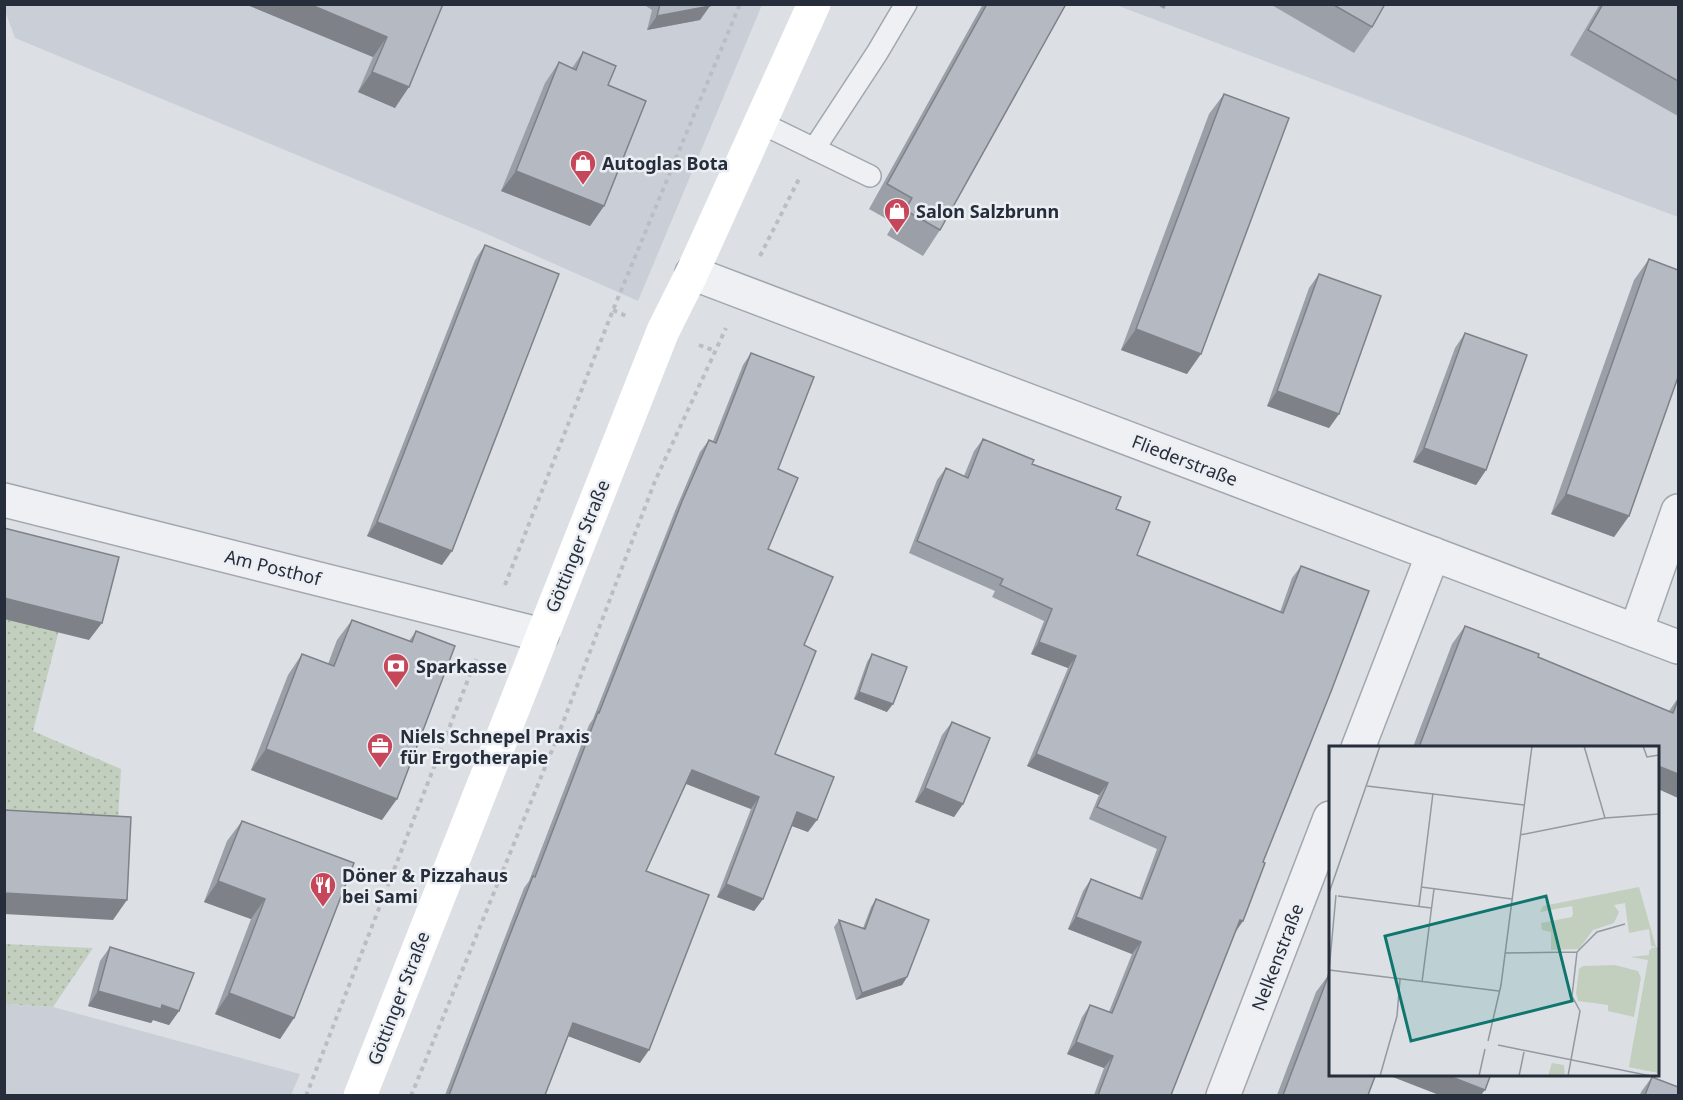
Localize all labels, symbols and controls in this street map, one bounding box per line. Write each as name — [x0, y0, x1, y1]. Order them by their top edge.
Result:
shop icon: Autoglas Bota — [568, 148, 598, 186]
place label: Autoglas Bota — [602, 151, 728, 175]
shop icon: Salon Salzbrunn — [882, 196, 912, 234]
place label: Salon Salzbrunn — [916, 199, 1059, 223]
street label: Fliederstraße — [1129, 429, 1241, 491]
street label: Göttinger Straße — [539, 476, 615, 616]
street label: Am Posthof — [222, 543, 324, 591]
bank icon: Sparkasse — [381, 651, 411, 689]
place label: Sparkasse — [416, 654, 507, 678]
place label: Niels Schnepel Praxis für Ergotherapie — [400, 724, 590, 769]
office icon: Niels Schnepel Praxis für Ergotherapie — [365, 731, 395, 769]
inset map — [1329, 746, 1659, 1076]
place label: Döner & Pizzahaus bei Sami — [342, 863, 508, 908]
restaurant icon: Döner & Pizzahaus bei Sami — [308, 870, 338, 908]
street label: Nelkenstraße — [1246, 900, 1308, 1014]
street label: Göttinger Straße — [362, 928, 434, 1068]

